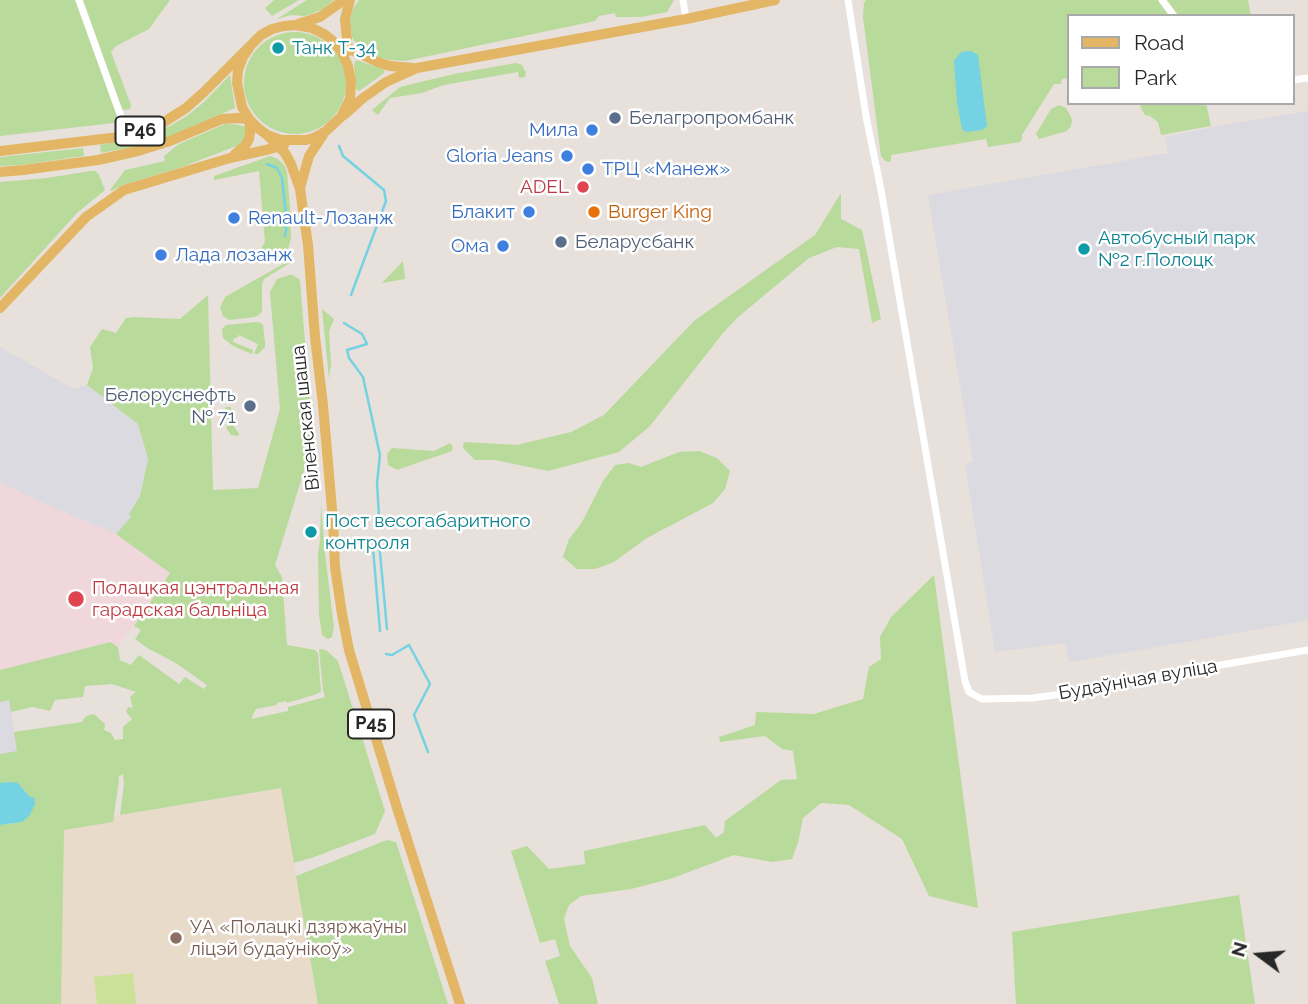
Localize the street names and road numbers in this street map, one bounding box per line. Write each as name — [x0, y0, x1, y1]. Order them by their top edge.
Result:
road number: Р46 — [116, 116, 164, 146]
street label: Віленская шаша — [287, 344, 325, 492]
street label: Будаўнічая вуліца — [1057, 655, 1219, 705]
road number: Р45 — [348, 710, 394, 738]

